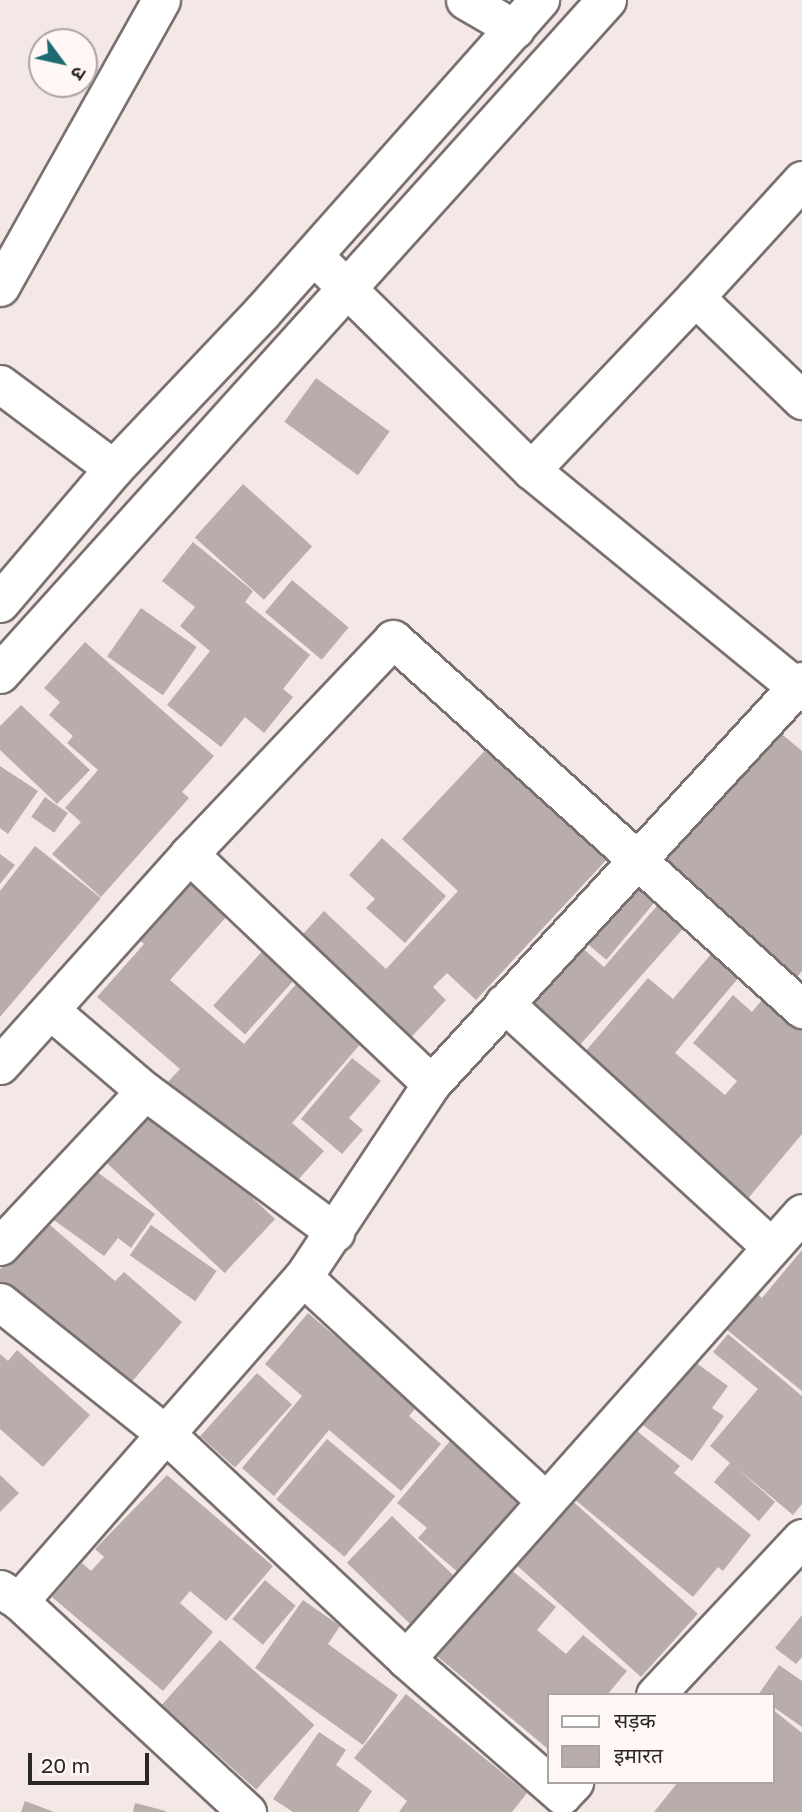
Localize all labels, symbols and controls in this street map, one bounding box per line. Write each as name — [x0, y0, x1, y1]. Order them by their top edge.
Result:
north arrow — [28, 28, 98, 98]
text: उ — [67, 63, 92, 85]
legend — [546, 1693, 774, 1784]
text: सड़क — [614, 1707, 656, 1733]
scale bar — [32, 1738, 152, 1782]
text: इमारत — [614, 1742, 663, 1768]
text: 20 m — [41, 1752, 90, 1778]

